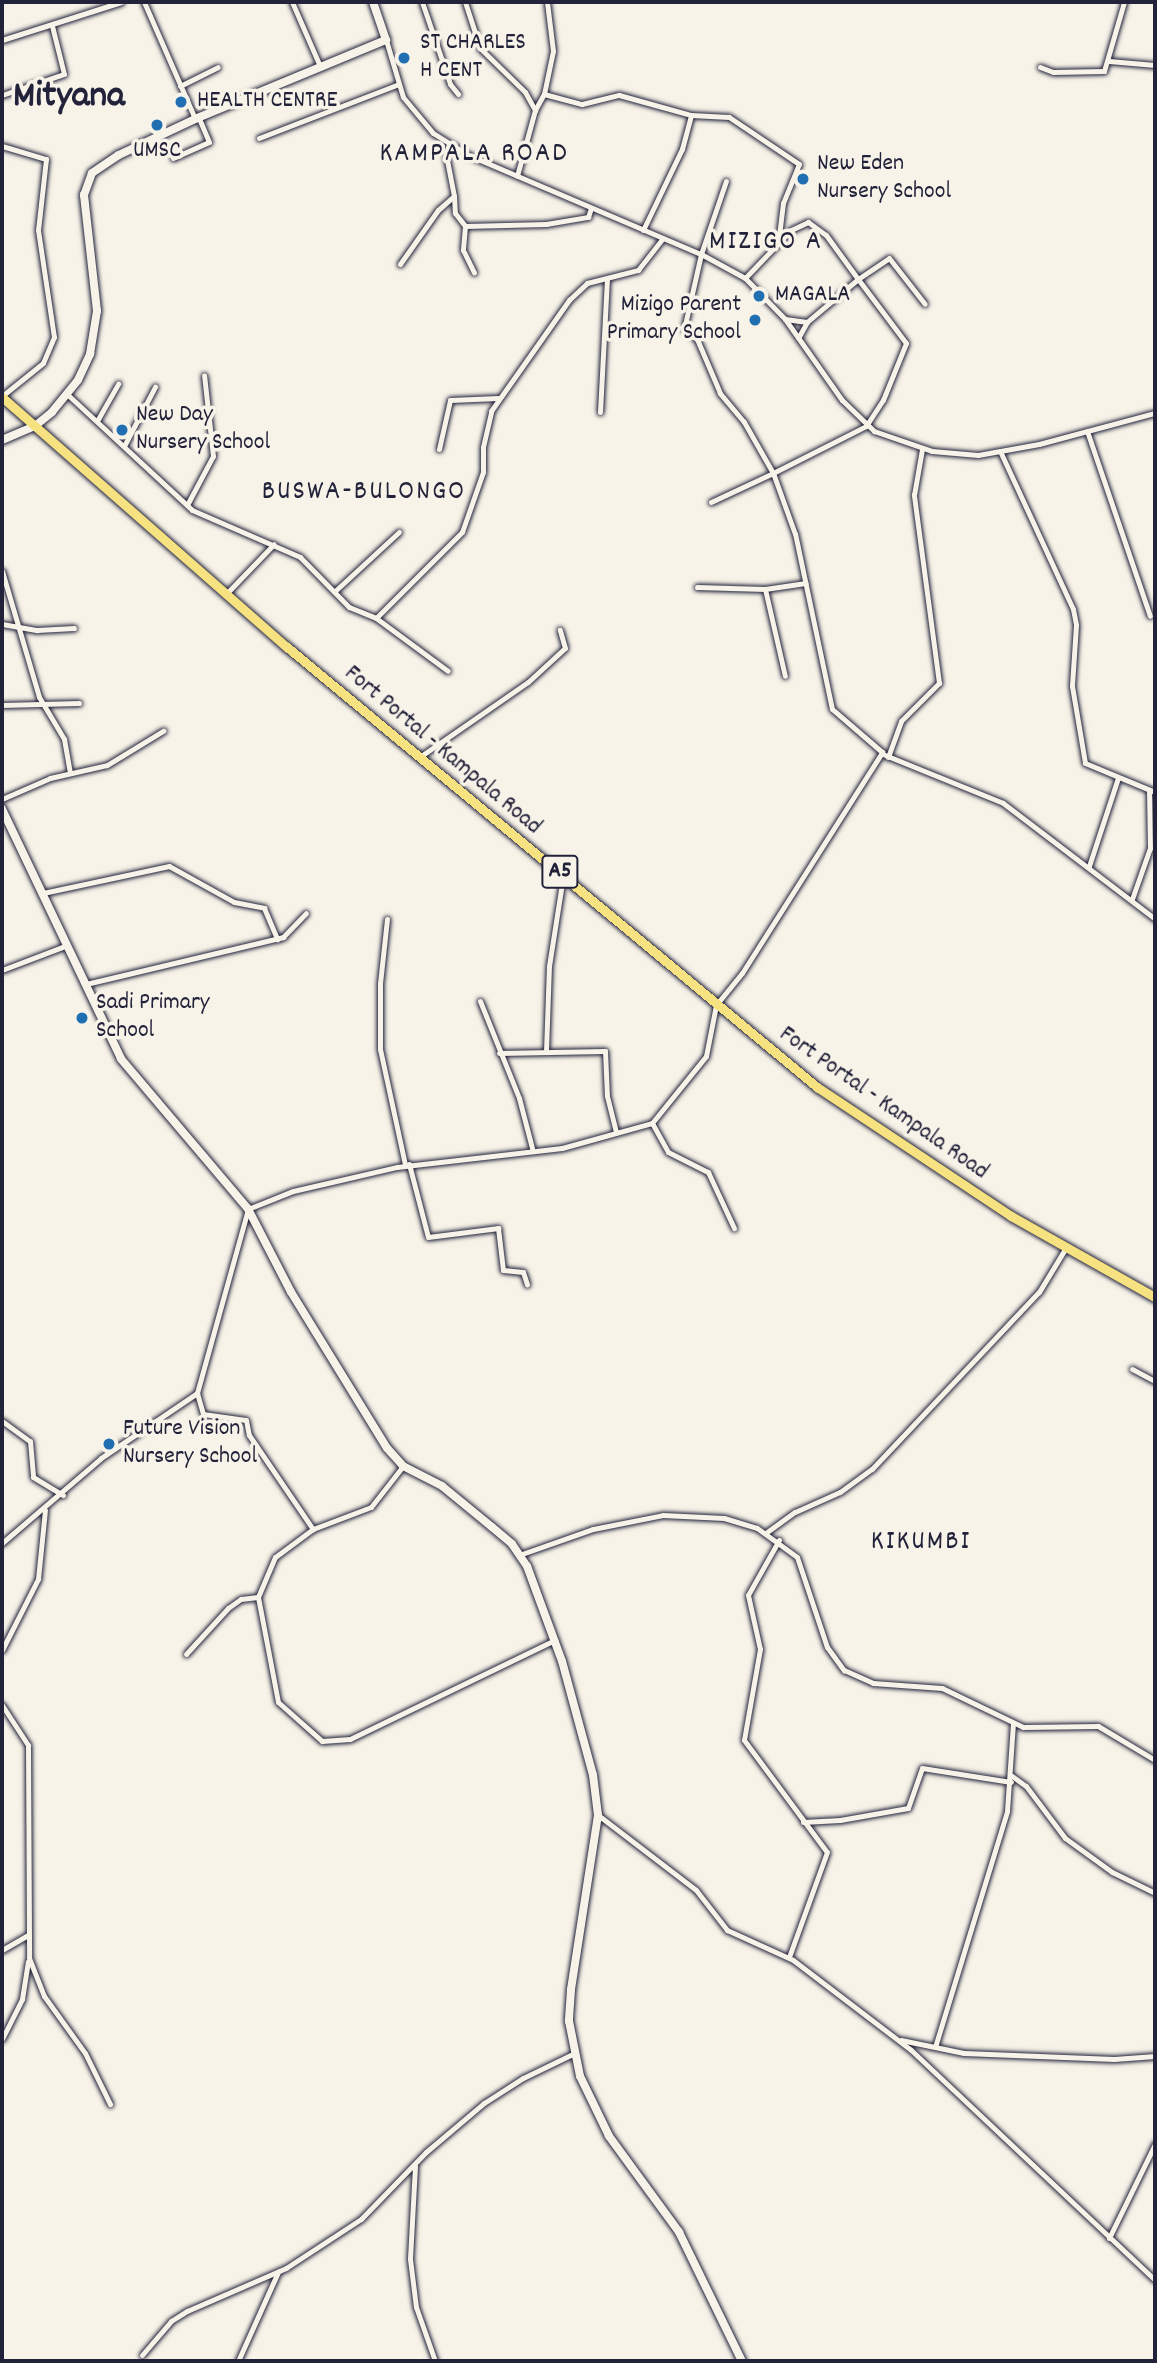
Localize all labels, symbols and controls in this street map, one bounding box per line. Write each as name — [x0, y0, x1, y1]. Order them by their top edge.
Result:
place label: ST CHARLES H CENT — [420, 30, 526, 86]
marker: ST CHARLES H CENT — [394, 48, 414, 68]
district label: Mityana — [13, 75, 125, 121]
place label: HEALTH CENTRE — [197, 88, 337, 116]
marker: HEALTH CENTRE — [171, 92, 191, 112]
marker: UMSC — [147, 115, 167, 135]
place label: UMSC — [133, 138, 181, 166]
district label: KAMPALA ROAD — [381, 138, 567, 172]
place label: New Eden Nursery School — [817, 151, 951, 207]
marker: New Eden Nursery School — [795, 171, 811, 187]
district label: MIZIGO A — [710, 226, 822, 260]
place label: MAGALA — [775, 282, 850, 310]
marker: MAGALA — [749, 286, 769, 306]
place label: Mizigo Parent Primary School — [607, 292, 741, 348]
marker: Mizigo Parent Primary School — [747, 312, 763, 328]
place label: New Day Nursery School — [136, 402, 270, 458]
marker: New Day Nursery School — [114, 422, 130, 438]
district label: BUSWA-BULONGO — [263, 476, 465, 510]
street label: Fort Portal - Kampala Road — [338, 660, 546, 842]
road number: A5 — [541, 852, 579, 892]
place label: Sadi Primary School — [96, 990, 210, 1046]
marker: Sadi Primary School — [74, 1010, 90, 1026]
street label: Fort Portal - Kampala Road — [773, 1021, 993, 1187]
place label: Future Vision Nursery School — [123, 1416, 257, 1472]
marker: Future Vision Nursery School — [101, 1436, 117, 1452]
district label: KIKUMBI — [872, 1526, 970, 1560]

